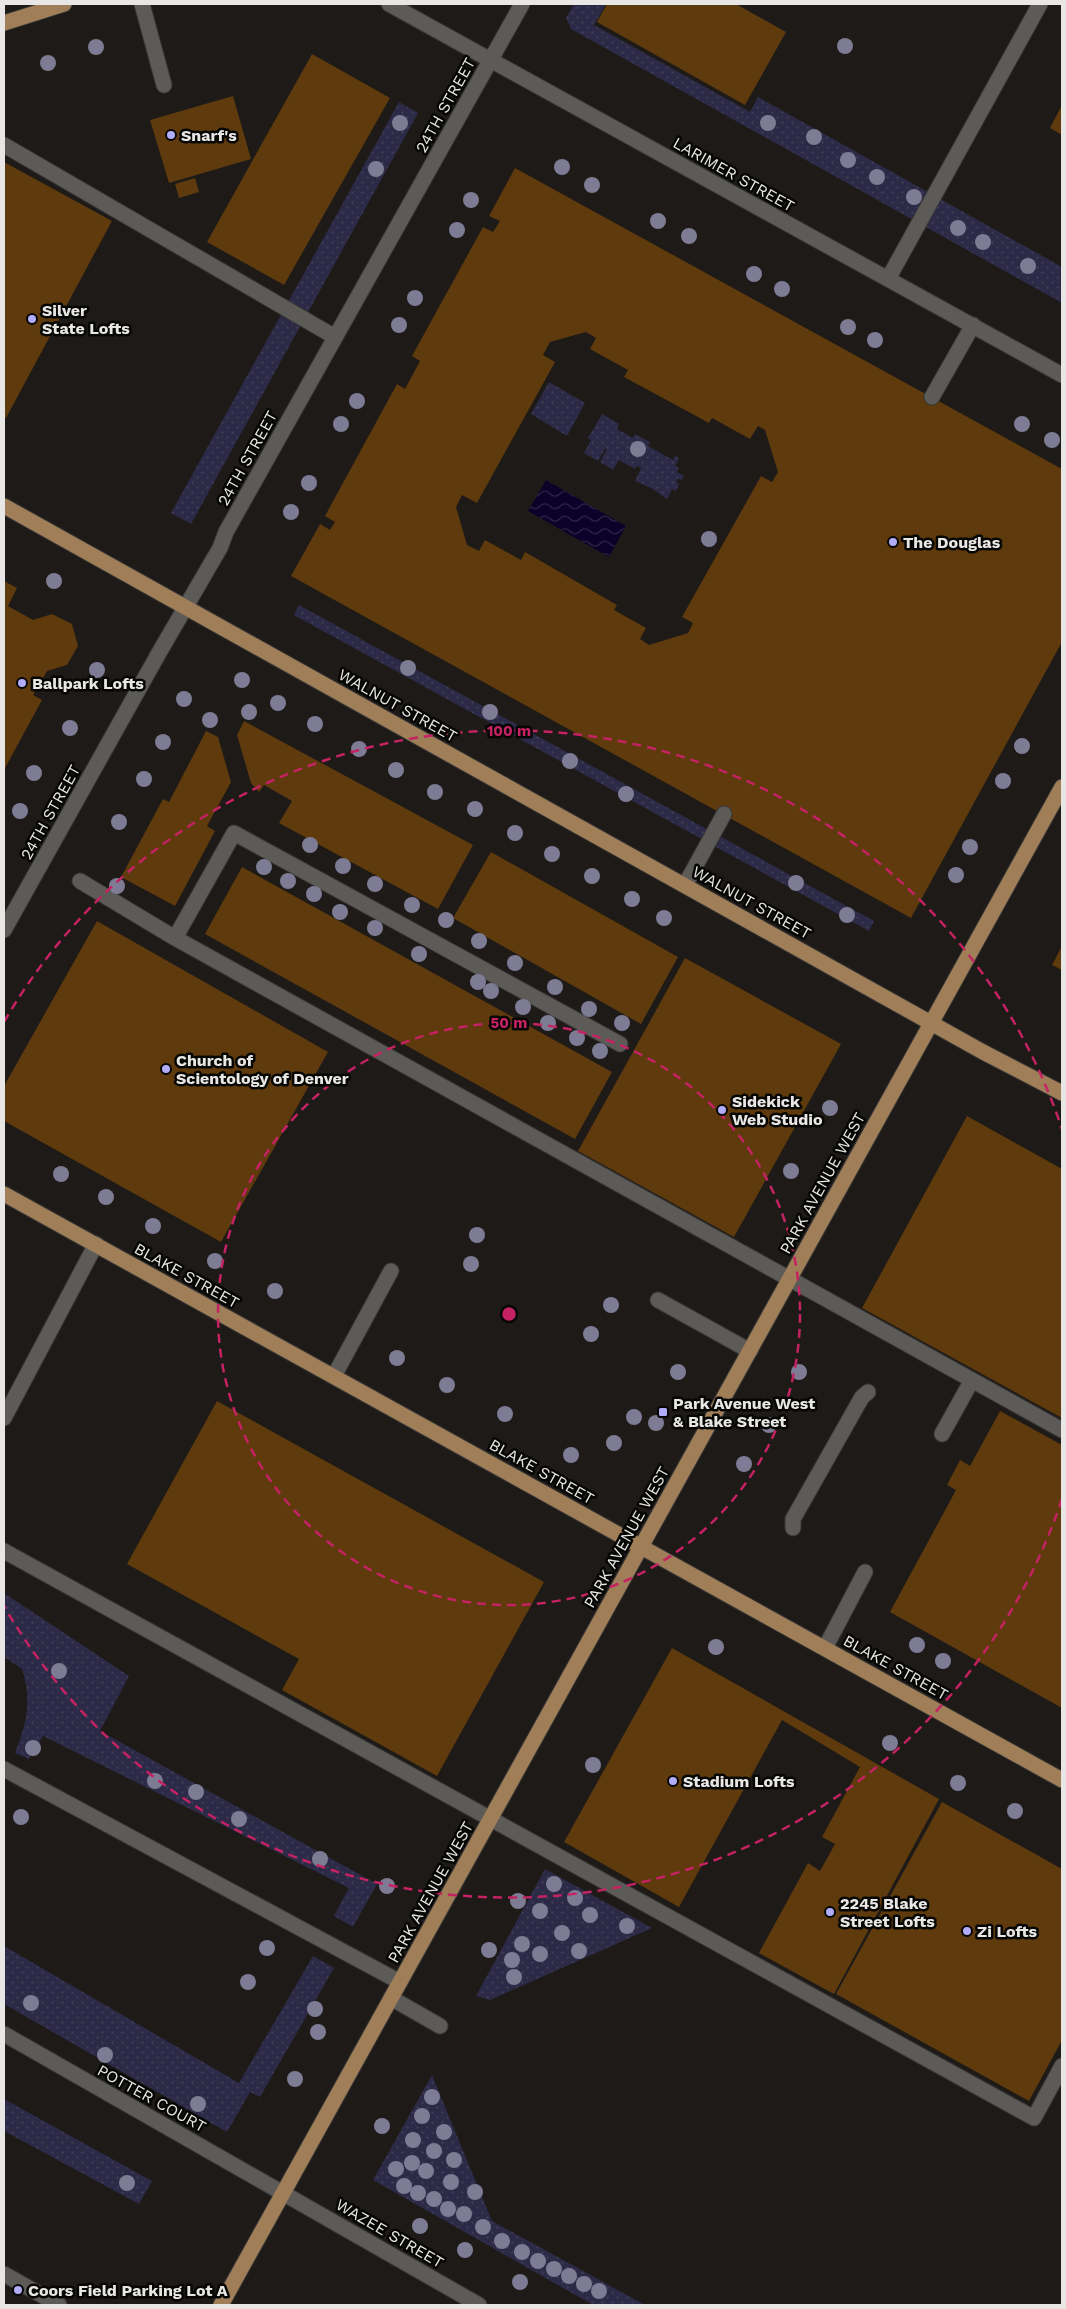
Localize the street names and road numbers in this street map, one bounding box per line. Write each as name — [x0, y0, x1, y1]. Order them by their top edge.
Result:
street label: 24TH STREET — [412, 54, 479, 156]
street label: LARIMER STREET — [670, 133, 798, 216]
street label: 24TH STREET — [214, 407, 281, 509]
street label: WALNUT STREET — [335, 665, 461, 746]
street label: 24TH STREET — [17, 761, 84, 863]
street label: WALNUT STREET — [689, 862, 815, 943]
street label: PARK AVENUE WEST — [776, 1109, 869, 1257]
street label: BLAKE STREET — [131, 1239, 243, 1312]
street label: BLAKE STREET — [486, 1435, 598, 1508]
street label: PARK AVENUE WEST — [580, 1463, 673, 1611]
street label: BLAKE STREET — [840, 1631, 952, 1704]
street label: PARK AVENUE WEST — [384, 1818, 477, 1966]
street label: POTTER COURT — [94, 2061, 210, 2136]
street label: WAZEE STREET — [332, 2195, 447, 2272]

